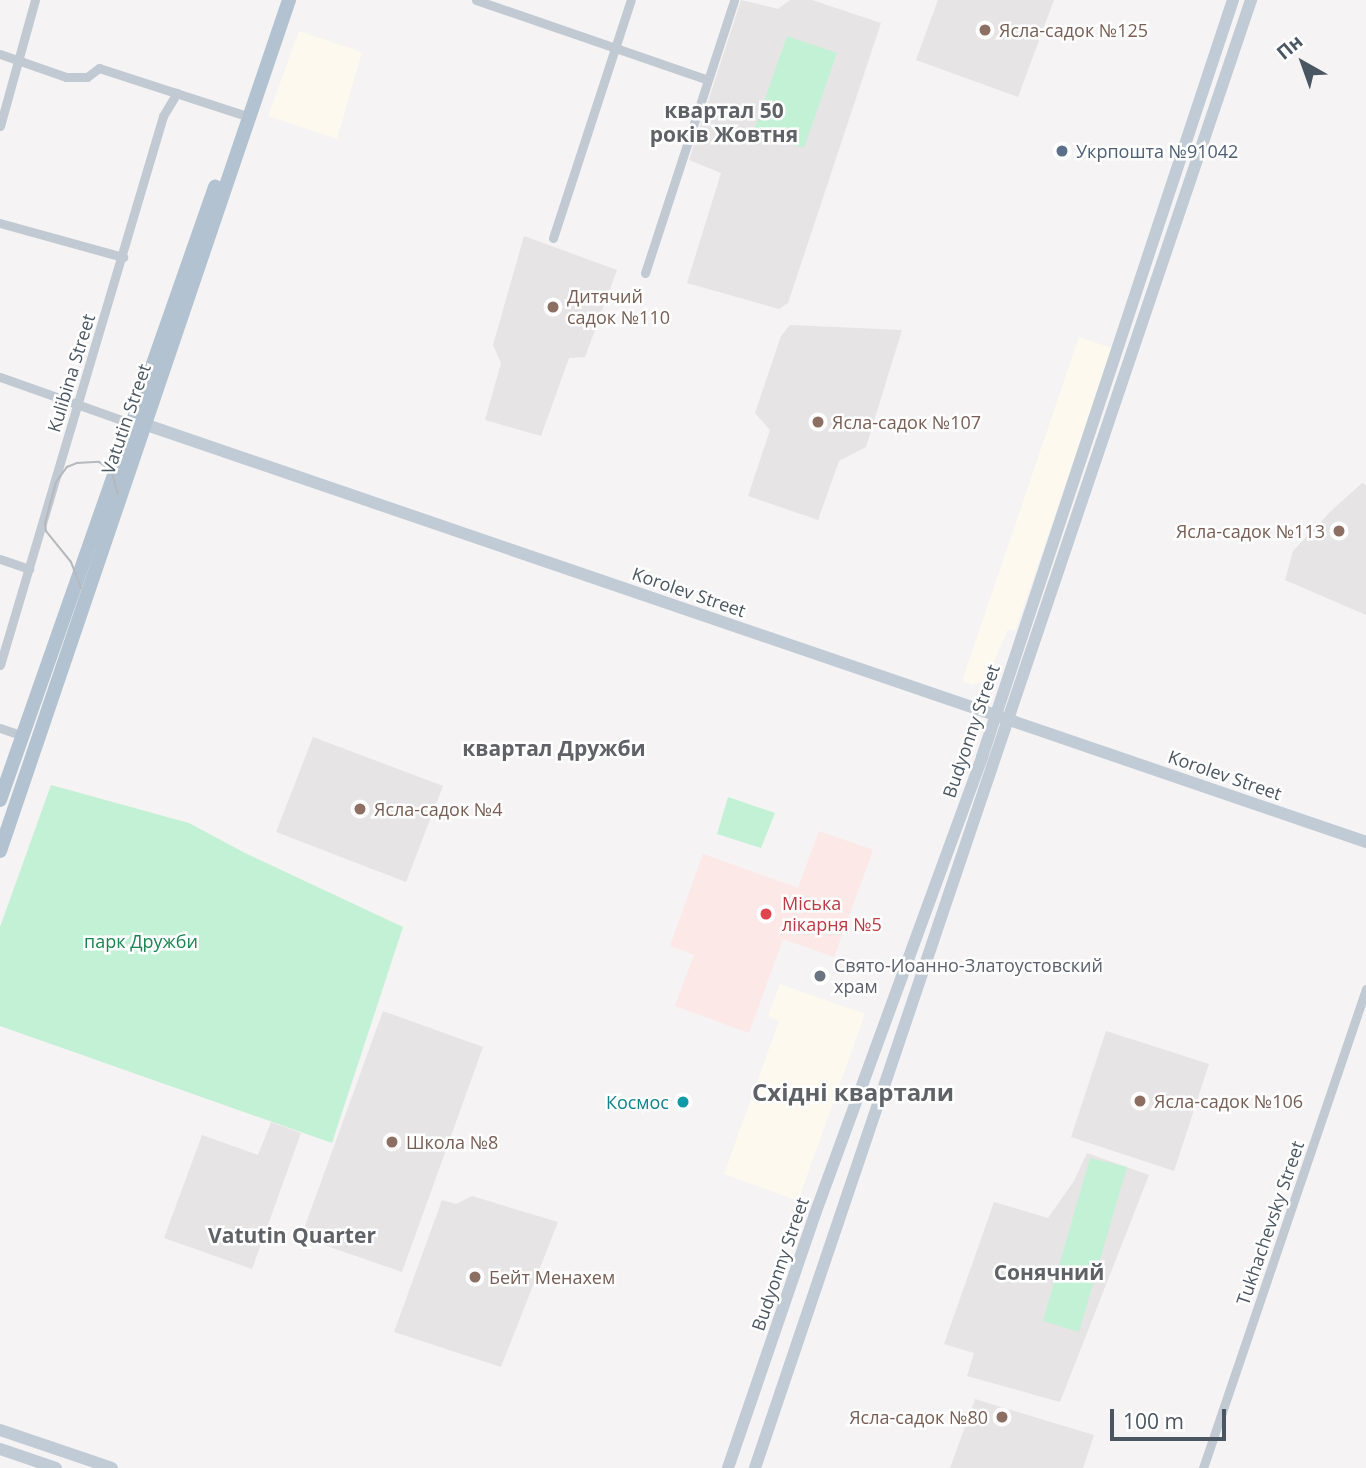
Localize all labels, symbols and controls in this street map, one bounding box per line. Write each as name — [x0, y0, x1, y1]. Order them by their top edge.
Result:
place label: Ясла-садок №125 — [999, 19, 1148, 41]
marker: Ясла-садок №125 — [977, 22, 993, 38]
north arrow — [1268, 28, 1338, 98]
text: Пн — [1271, 28, 1308, 65]
district label: квартал 50 років Жовтня — [650, 97, 798, 147]
place label: Укрпошта №91042 — [1076, 140, 1238, 162]
marker: Укрпошта №91042 — [1054, 143, 1070, 159]
place label: Дитячий садок №110 — [567, 286, 670, 328]
marker: Дитячий садок №110 — [545, 299, 561, 315]
street label: Kulibina Street — [43, 311, 99, 435]
street label: Vatutin Street — [97, 361, 155, 477]
place label: Ясла-садок №107 — [832, 411, 981, 433]
marker: Ясла-садок №107 — [810, 414, 826, 430]
place label: Ясла-садок №113 — [1176, 520, 1325, 542]
marker: Ясла-садок №113 — [1331, 523, 1347, 539]
street label: Korolev Street — [629, 562, 749, 622]
street label: Budyonny Street — [938, 662, 1004, 800]
district label: квартал Дружби — [462, 735, 646, 761]
street label: Korolev Street — [1165, 745, 1285, 805]
place label: Ясла-садок №4 — [374, 798, 502, 820]
marker: Ясла-садок №4 — [352, 801, 368, 817]
place label: Міська лікарня №5 — [782, 893, 882, 936]
marker: Міська лікарня №5 — [756, 904, 776, 924]
park label: парк Дружби — [84, 930, 198, 952]
place label: Свято-Иоанно-Златоустовский храм — [834, 955, 1103, 998]
marker: Свято-Иоанно-Златоустовский храм — [812, 968, 828, 984]
district label: Східні квартали — [752, 1078, 954, 1106]
place label: Ясла-садок №106 — [1154, 1090, 1303, 1112]
place label: Космос — [606, 1091, 669, 1113]
marker: Ясла-садок №106 — [1132, 1093, 1148, 1109]
marker: Космос — [675, 1094, 691, 1110]
place label: Школа №8 — [406, 1131, 498, 1153]
marker: Школа №8 — [384, 1134, 400, 1150]
street label: Tukhachevsky Street — [1232, 1138, 1308, 1308]
street label: Budyonny Street — [747, 1195, 813, 1333]
district label: Vatutin Quarter — [208, 1222, 376, 1248]
district label: Сонячний — [994, 1259, 1104, 1285]
place label: Бейт Менахем — [489, 1266, 615, 1288]
marker: Бейт Менахем — [467, 1269, 483, 1285]
scale bar — [1114, 1394, 1230, 1438]
place label: Ясла-садок №80 — [849, 1406, 988, 1428]
text: 100 m — [1123, 1407, 1184, 1435]
marker: Ясла-садок №80 — [994, 1409, 1010, 1425]

